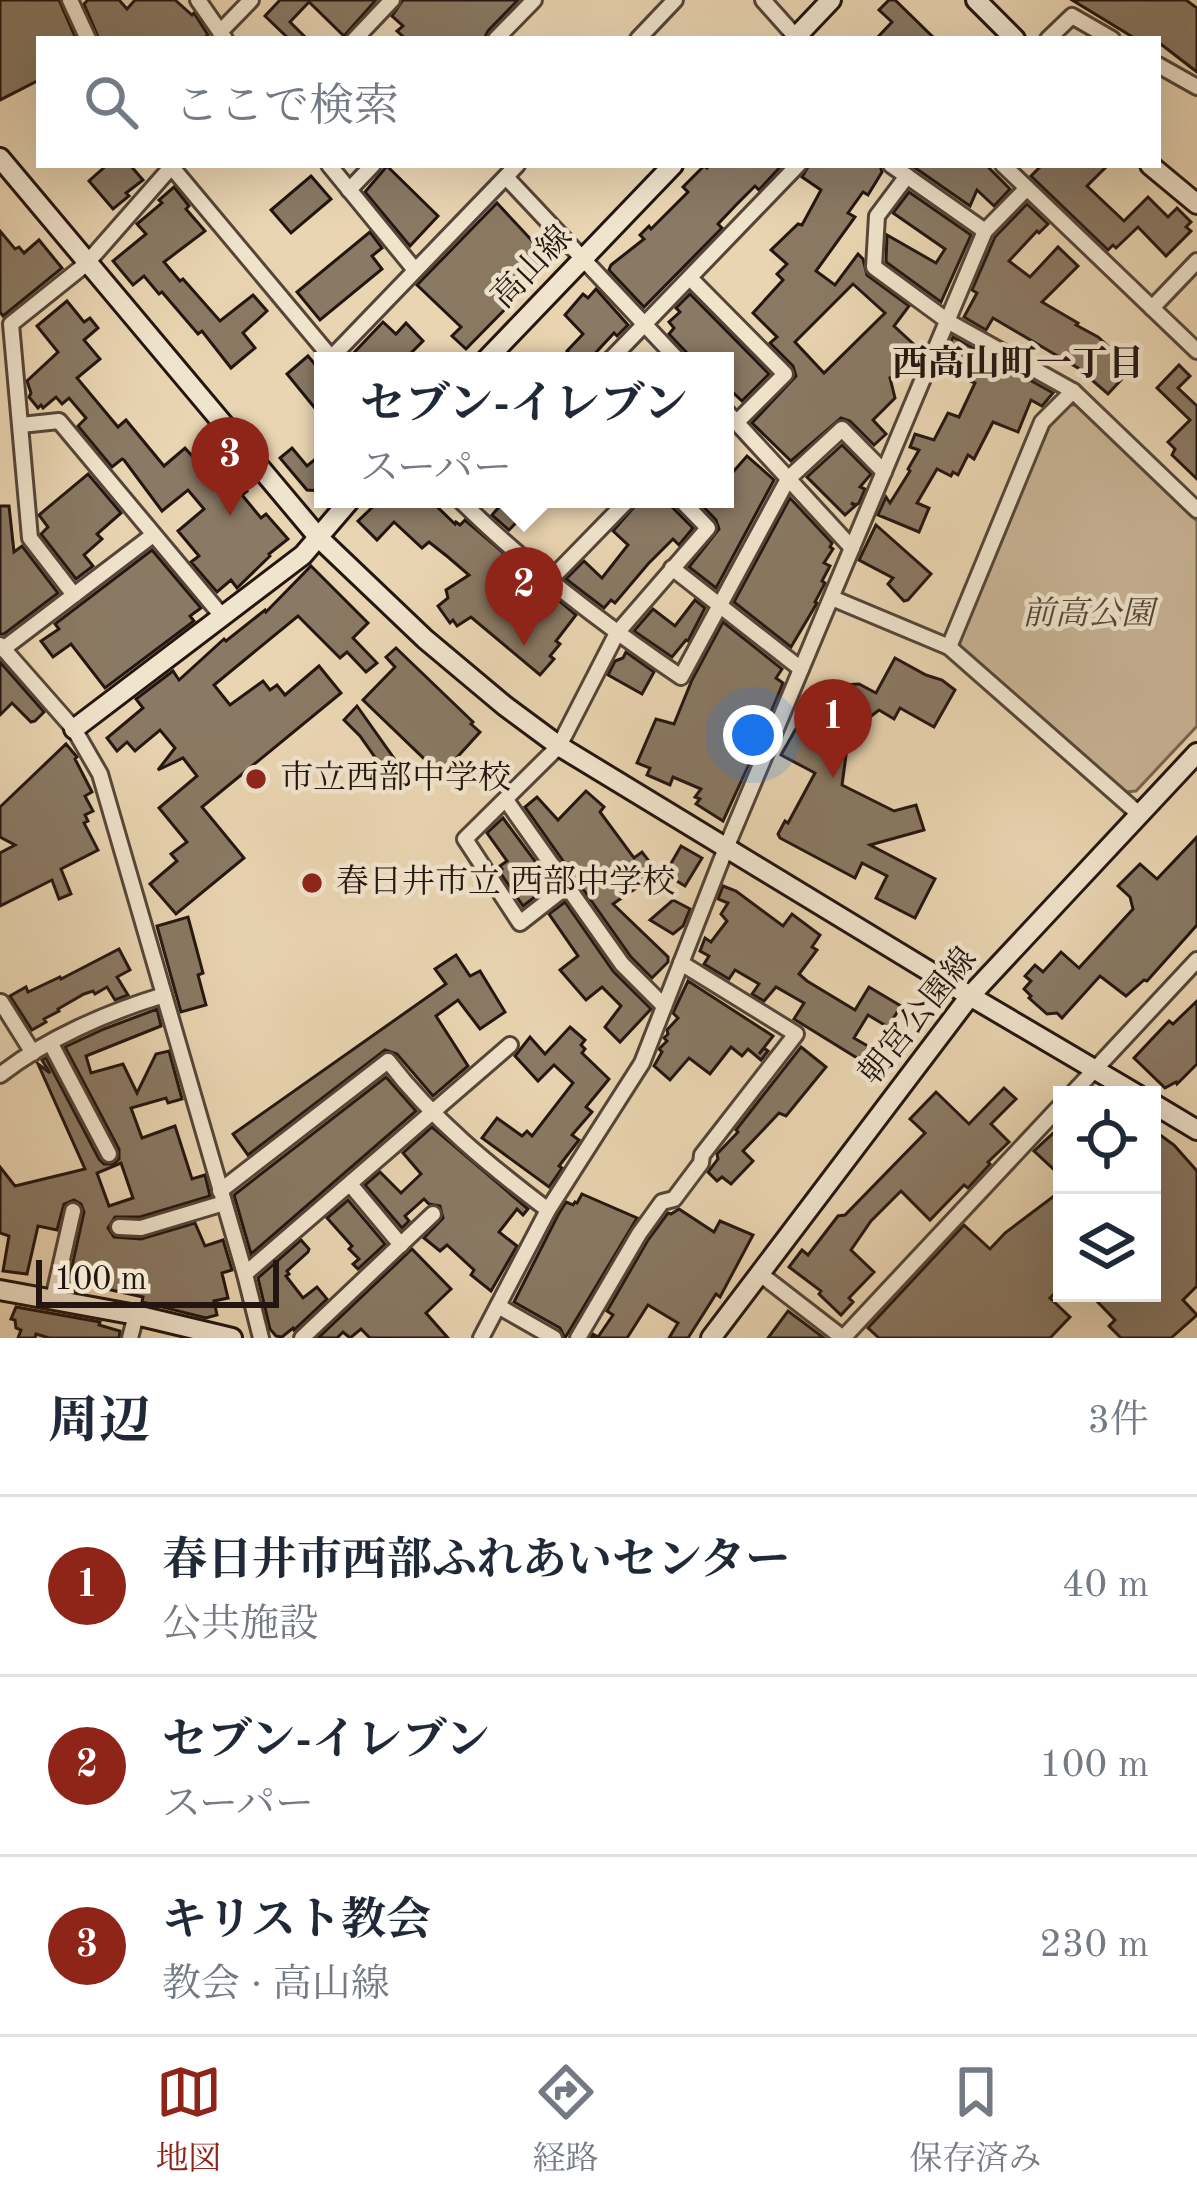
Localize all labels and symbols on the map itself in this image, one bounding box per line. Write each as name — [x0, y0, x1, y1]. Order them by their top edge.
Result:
street label: 高山線 — [485, 219, 579, 315]
district label: 西高山町一丁目 — [892, 344, 1144, 384]
pin: 3 — [191, 417, 269, 516]
pin: 2 — [485, 547, 563, 646]
park label: 前高公園 — [1022, 596, 1159, 632]
pin: 1 — [794, 679, 872, 778]
your location — [723, 705, 783, 765]
place label: 市立西部中学校 — [280, 760, 511, 796]
marker: 市立西部中学校 — [243, 766, 269, 792]
place label: 春日井市立 西部中学校 — [336, 864, 675, 900]
marker: 春日井市立 西部中学校 — [299, 870, 325, 896]
street label: 朝宮公園線 — [852, 941, 984, 1091]
scale bar — [36, 1254, 279, 1307]

